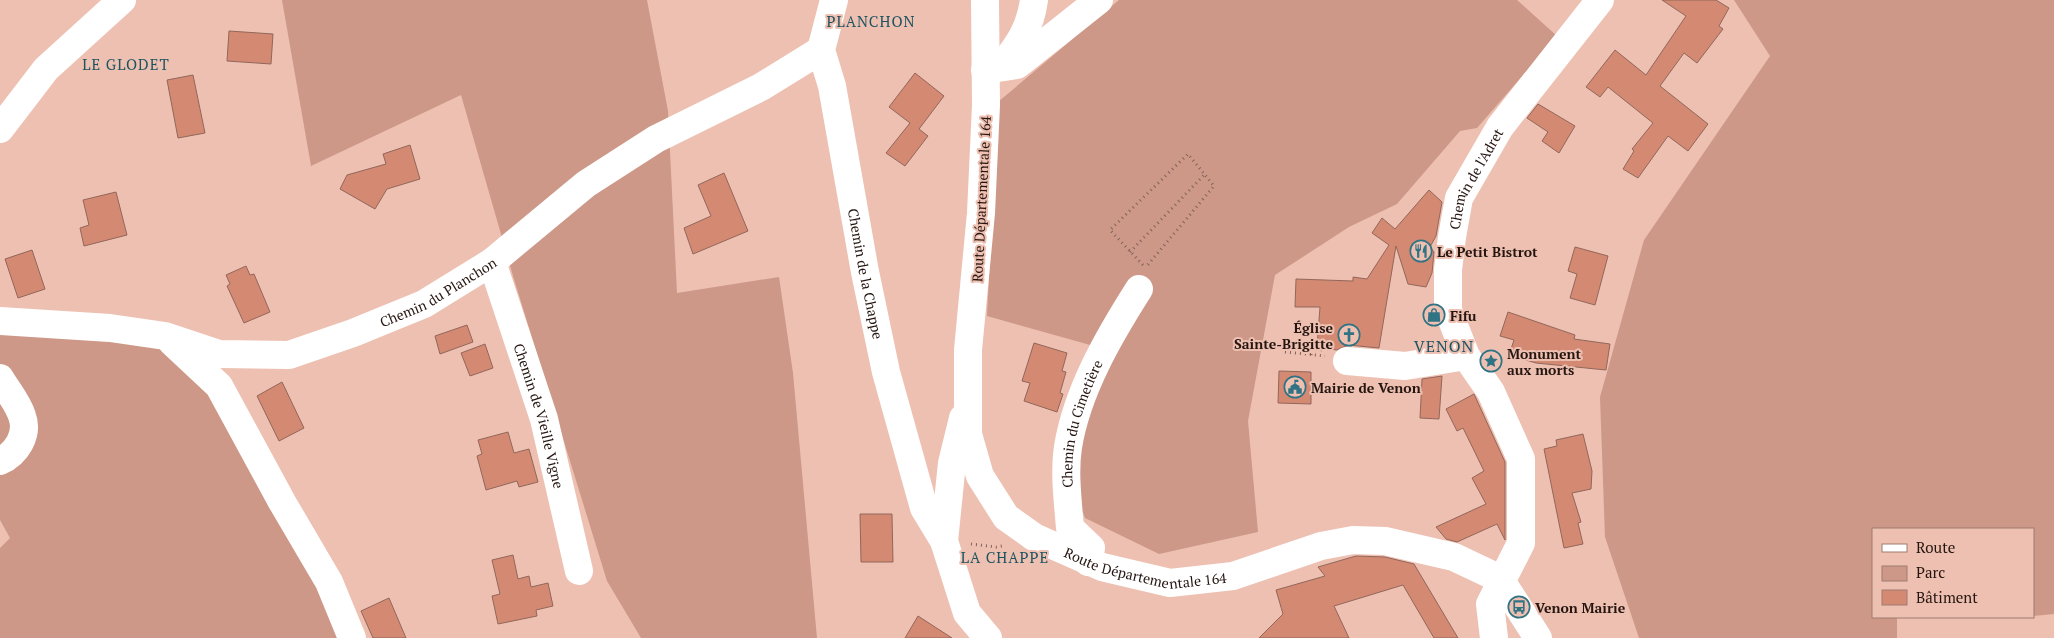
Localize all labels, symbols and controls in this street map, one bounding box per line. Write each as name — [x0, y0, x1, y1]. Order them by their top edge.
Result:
district label: PLANCHON — [826, 11, 916, 31]
district label: LE GLODET — [82, 54, 170, 74]
street label: Route Départementale 164 — [967, 115, 995, 283]
street label: Chemin de l'Adret — [1444, 124, 1507, 231]
street label: Chemin de la Chappe — [844, 207, 888, 341]
restaurant icon: Le Petit Bistrot — [1409, 239, 1433, 263]
place label: Le Petit Bistrot — [1437, 242, 1538, 261]
street label: Chemin du Planchon — [377, 252, 500, 331]
shop icon: Fifu — [1422, 303, 1446, 327]
place label: Fifu — [1450, 306, 1477, 325]
place label: Église Sainte-Brigitte — [1234, 318, 1333, 353]
church icon: Église Sainte-Brigitte — [1337, 323, 1361, 347]
district label: VENON — [1414, 335, 1474, 357]
street label: Chemin de Vieille Vigne — [510, 341, 569, 490]
place label: Monument aux morts — [1507, 344, 1582, 379]
place icon: Monument aux morts — [1479, 349, 1503, 373]
street label: Chemin du Cimetière — [1057, 356, 1106, 488]
public building icon: Mairie de Venon — [1283, 375, 1307, 399]
place label: Mairie de Venon — [1311, 378, 1421, 397]
legend — [1872, 528, 2034, 618]
text: Route — [1916, 537, 1955, 557]
street label: Route Départementale 164 — [1062, 542, 1228, 593]
district label: LA CHAPPE — [961, 547, 1049, 567]
text: Parc — [1916, 562, 1945, 582]
text: Bâtiment — [1916, 587, 1978, 607]
bus stop icon: Venon Mairie — [1507, 595, 1531, 619]
place label: Venon Mairie — [1535, 598, 1626, 617]

